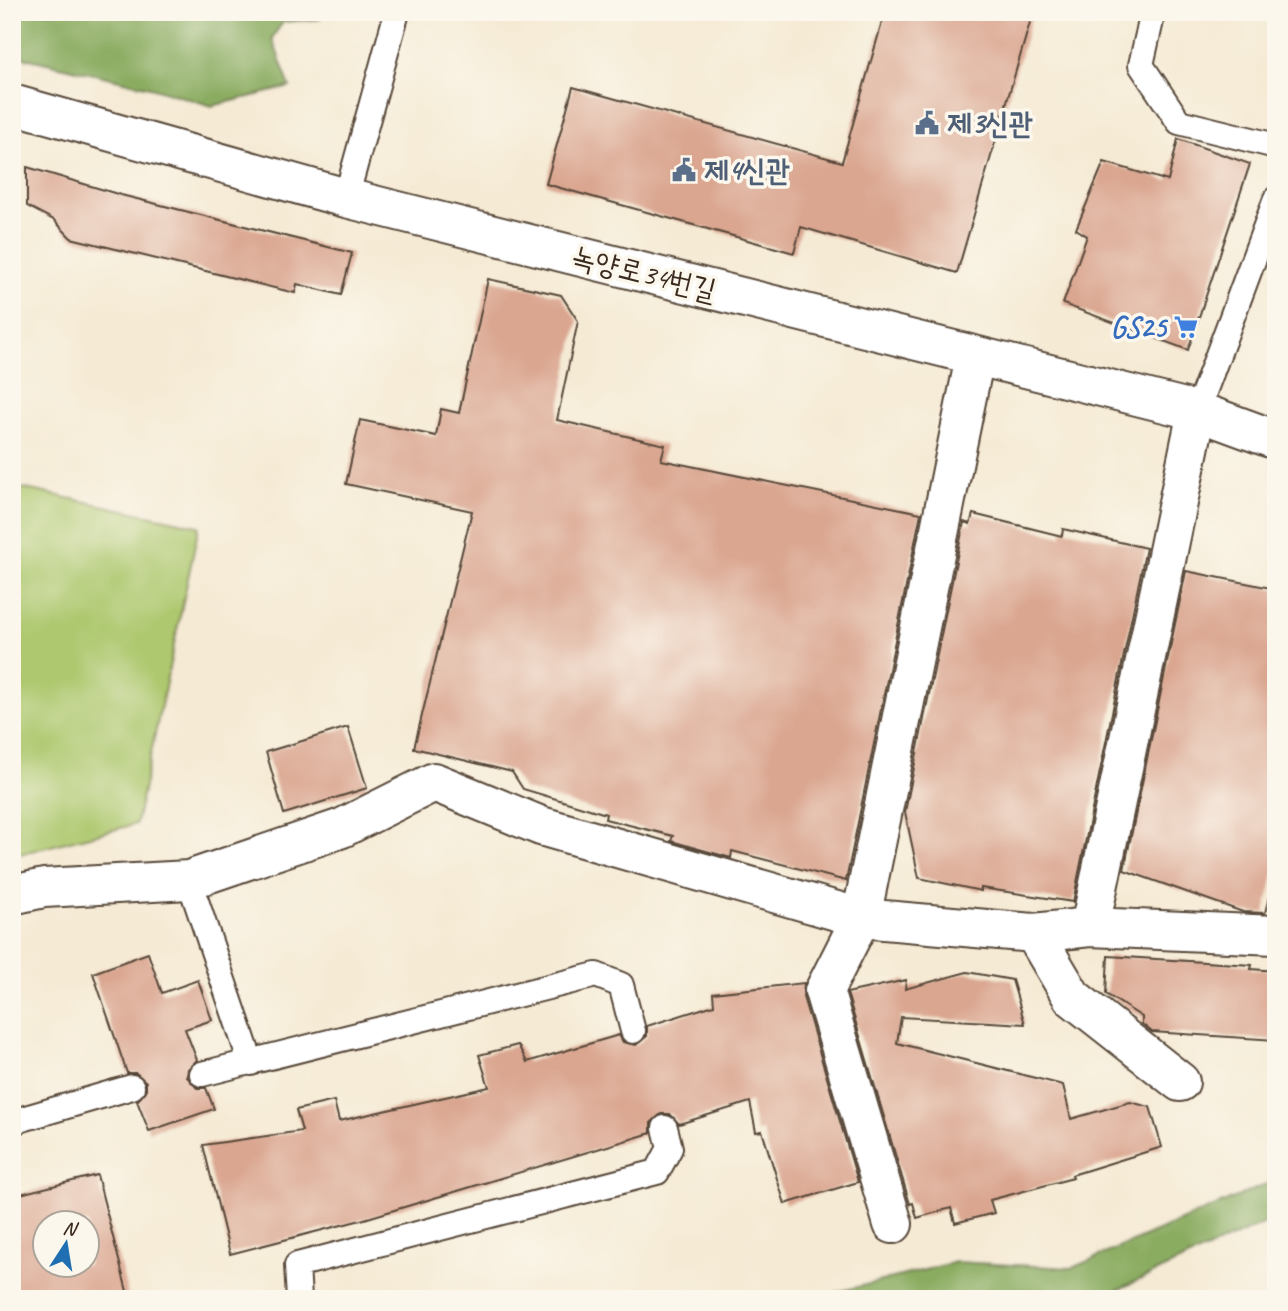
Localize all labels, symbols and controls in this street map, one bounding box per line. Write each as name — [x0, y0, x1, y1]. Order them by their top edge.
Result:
place label: 제3신관 — [947, 104, 1033, 142]
public building icon: 제3신관 — [913, 109, 941, 137]
place label: 제4신관 — [704, 151, 790, 189]
public building icon: 제4신관 — [670, 156, 698, 184]
street label: 녹양로34번길 — [568, 237, 720, 309]
place label: GS25 — [1110, 308, 1169, 346]
supermarket icon: GS25 — [1172, 313, 1200, 341]
north arrow — [32, 1210, 102, 1280]
text: N — [61, 1215, 81, 1242]

